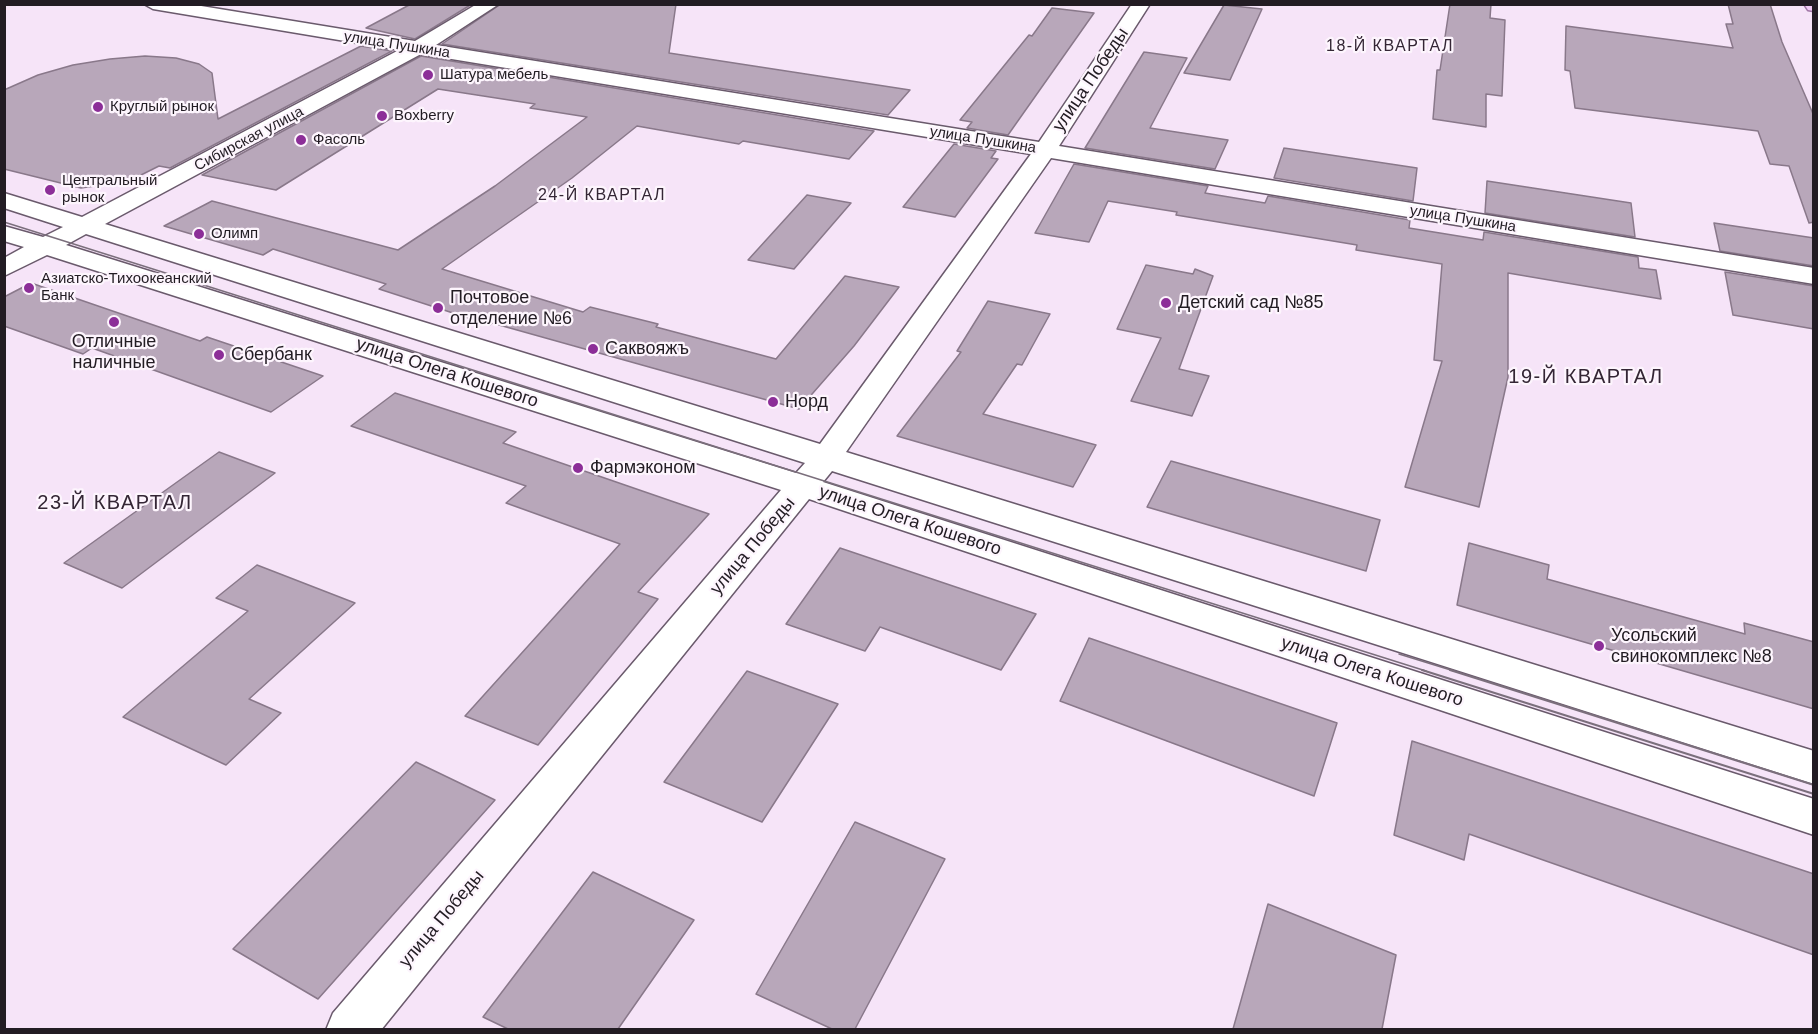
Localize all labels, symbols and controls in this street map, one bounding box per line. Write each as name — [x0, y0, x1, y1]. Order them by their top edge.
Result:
street label: улица Победы — [1048, 24, 1134, 136]
street label: улица Пушкина — [343, 28, 451, 62]
district label: 18-Й КВАРТАЛ — [1326, 37, 1454, 57]
place label: Шатура мебель — [440, 66, 548, 84]
marker: Шатура мебель — [421, 68, 435, 82]
place label: Круглый рынок — [110, 98, 214, 116]
marker: Круглый рынок — [91, 100, 105, 114]
street label: Сибирская улица — [191, 103, 307, 175]
place label: Boxberry — [394, 107, 454, 125]
marker: Boxberry — [375, 109, 389, 123]
street label: улица Пушкина — [929, 123, 1037, 157]
place label: Фасоль — [313, 131, 365, 149]
marker: Фасоль — [294, 133, 308, 147]
place label: Центральный рынок — [62, 172, 157, 207]
marker: Центральный рынок — [43, 183, 57, 197]
district label: 24-Й КВАРТАЛ — [538, 186, 666, 206]
street label: улица Пушкина — [1409, 202, 1517, 236]
place label: Олимп — [211, 225, 258, 243]
marker: Олимп — [192, 227, 206, 241]
place label: Азиатско-Тихоокеанский Банк — [41, 270, 212, 305]
marker: Азиатско-Тихоокеанский Банк — [22, 281, 36, 295]
place label: Почтовое отделение №6 — [450, 287, 572, 330]
place label: Детский сад №85 — [1178, 292, 1323, 314]
marker: Детский сад №85 — [1159, 296, 1173, 310]
marker: Почтовое отделение №6 — [431, 301, 445, 315]
marker: Отличные наличные — [107, 315, 121, 329]
place label: Отличные наличные — [72, 331, 156, 374]
street label: улица Олега Кошевого — [353, 333, 541, 413]
place label: Саквояжъ — [605, 338, 689, 360]
marker: Саквояжъ — [586, 342, 600, 356]
place label: Сбербанк — [231, 344, 312, 366]
marker: Сбербанк — [212, 348, 226, 362]
district label: 19-Й КВАРТАЛ — [1508, 365, 1664, 389]
place label: Норд — [785, 391, 828, 413]
marker: Норд — [766, 395, 780, 409]
place label: Фармэконом — [590, 457, 696, 479]
marker: Фармэконом — [571, 461, 585, 475]
street label: улица Олега Кошевого — [816, 481, 1004, 561]
district label: 23-Й КВАРТАЛ — [37, 491, 193, 515]
street label: улица Победы — [706, 493, 800, 599]
place label: Усольский свинокомплекс №8 — [1611, 625, 1772, 668]
street label: улица Олега Кошевого — [1278, 632, 1466, 712]
marker: Усольский свинокомплекс №8 — [1592, 639, 1606, 653]
street label: улица Победы — [395, 866, 489, 972]

